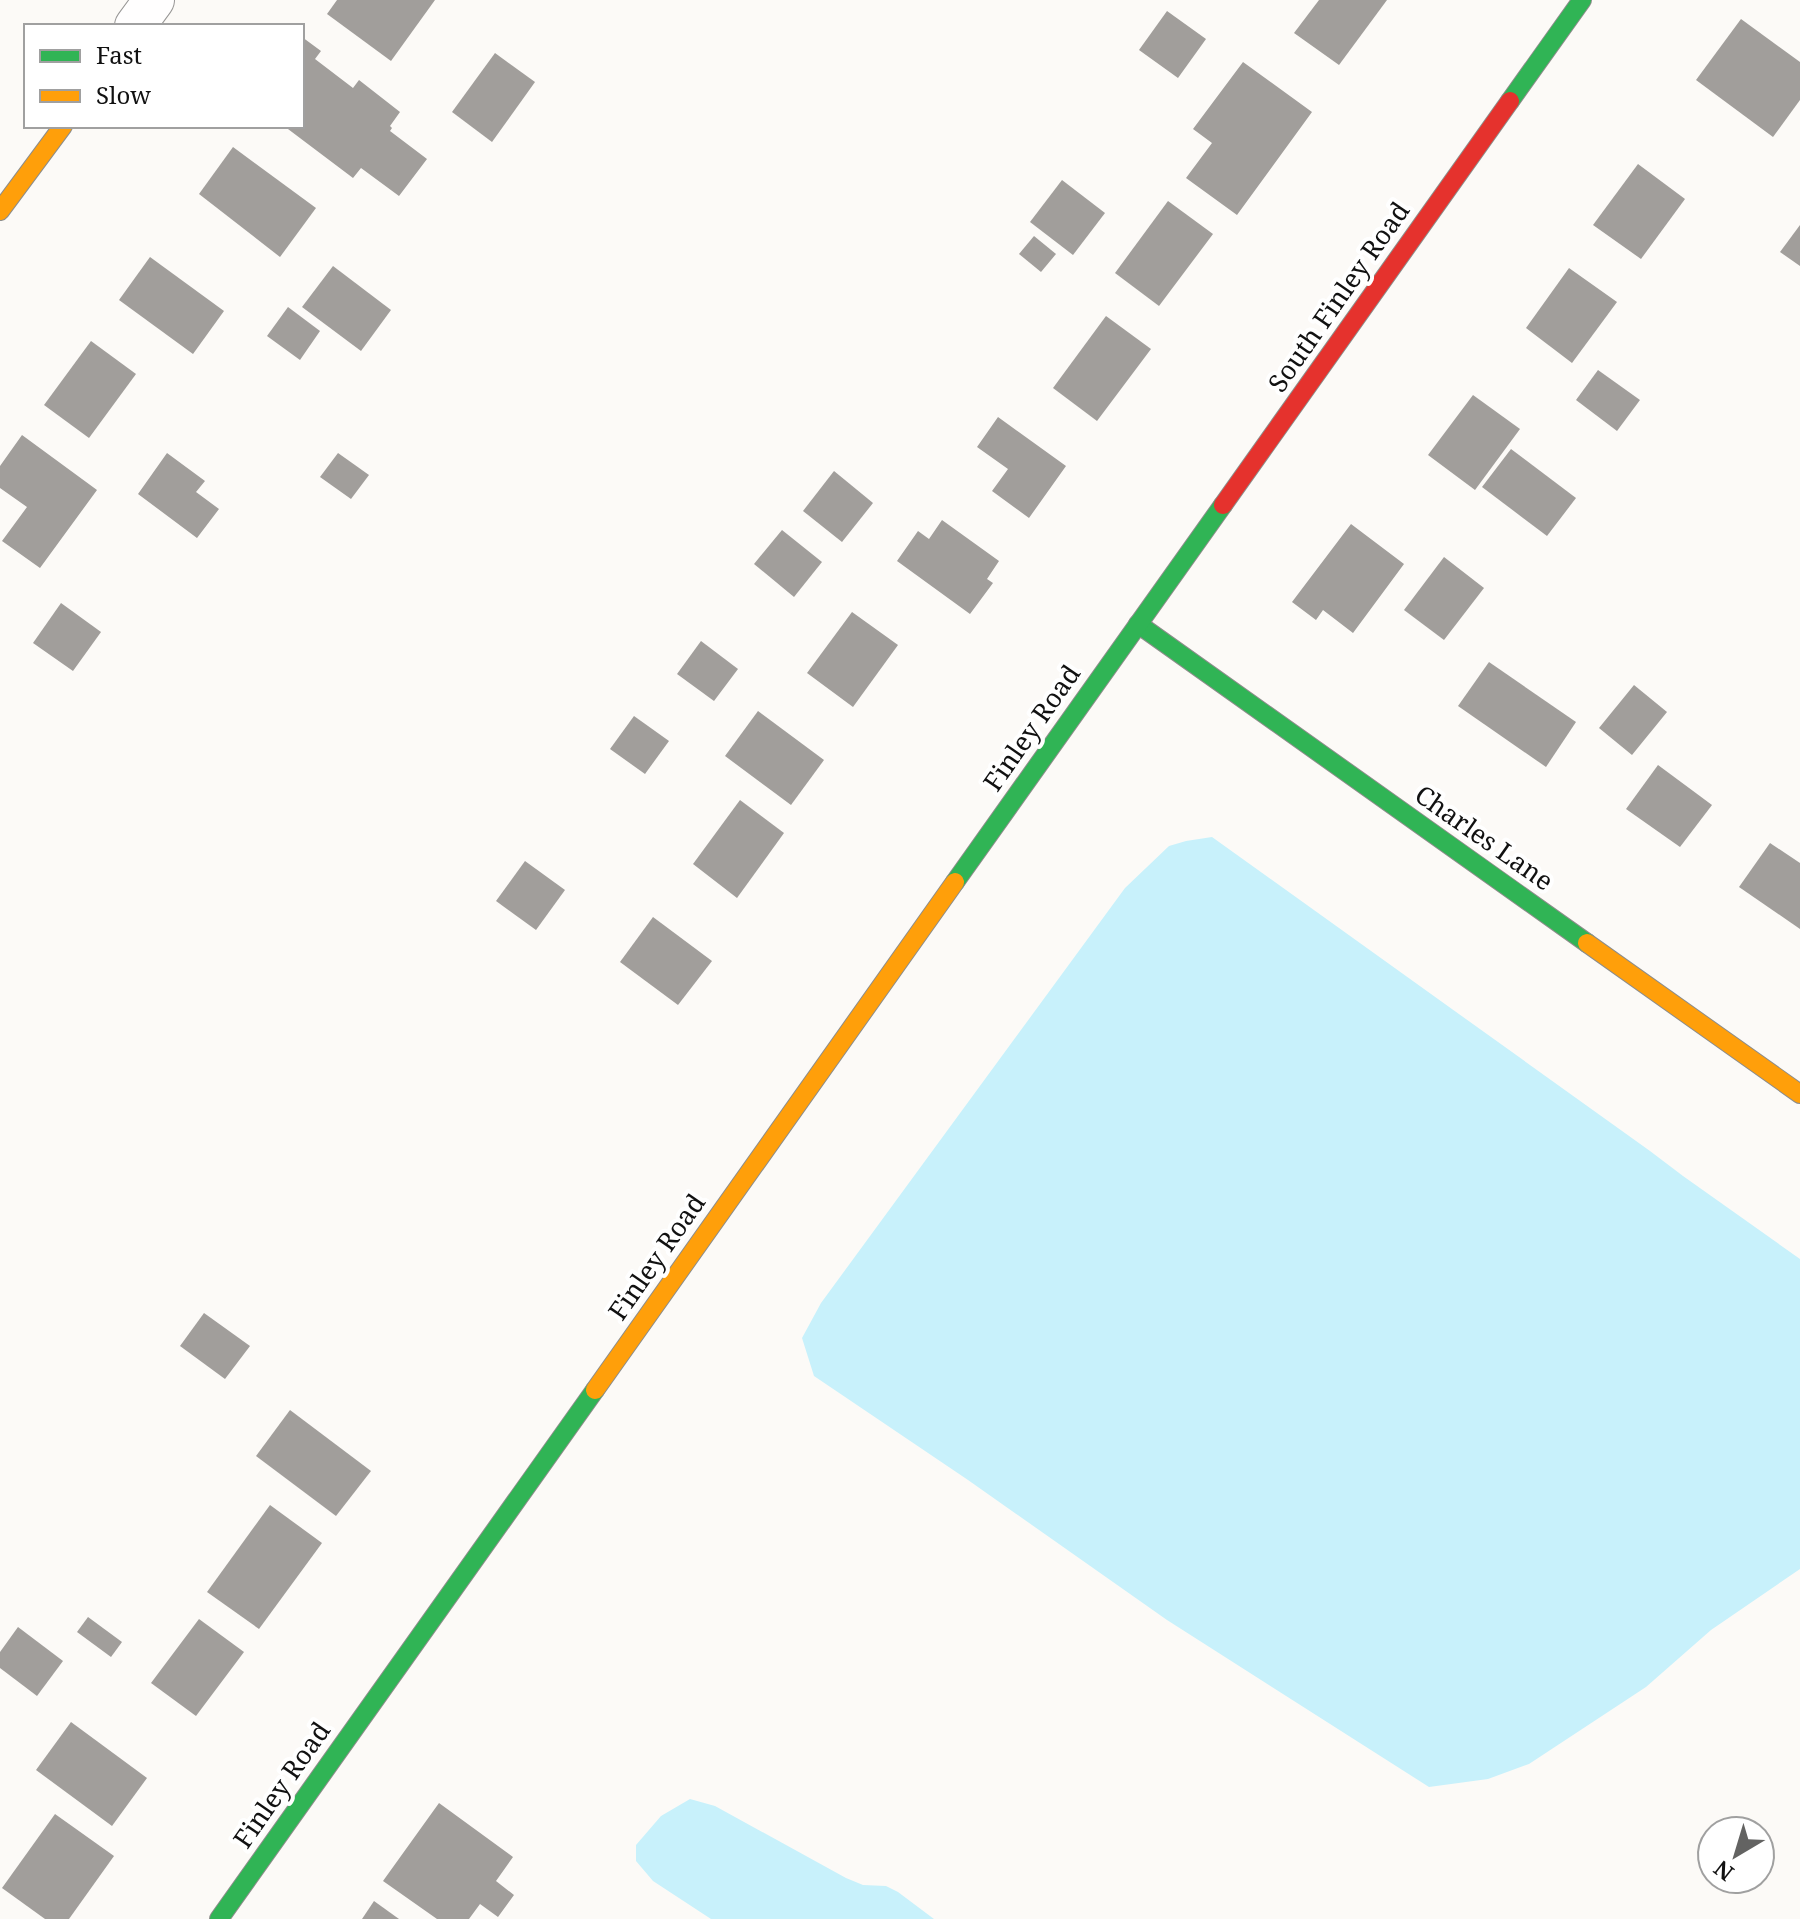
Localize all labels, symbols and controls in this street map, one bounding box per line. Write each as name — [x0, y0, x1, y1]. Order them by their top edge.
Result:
legend — [24, 24, 304, 128]
text: Fast — [96, 38, 142, 71]
text: Slow — [96, 78, 151, 111]
street label: South Finley Road — [1259, 194, 1417, 399]
street label: Finley Road — [974, 657, 1088, 798]
street label: Charles Lane — [1408, 776, 1561, 898]
street label: Finley Road — [599, 1186, 713, 1327]
street label: Finley Road — [224, 1714, 338, 1855]
north arrow — [1696, 1815, 1776, 1895]
text: N — [1707, 1854, 1739, 1889]

